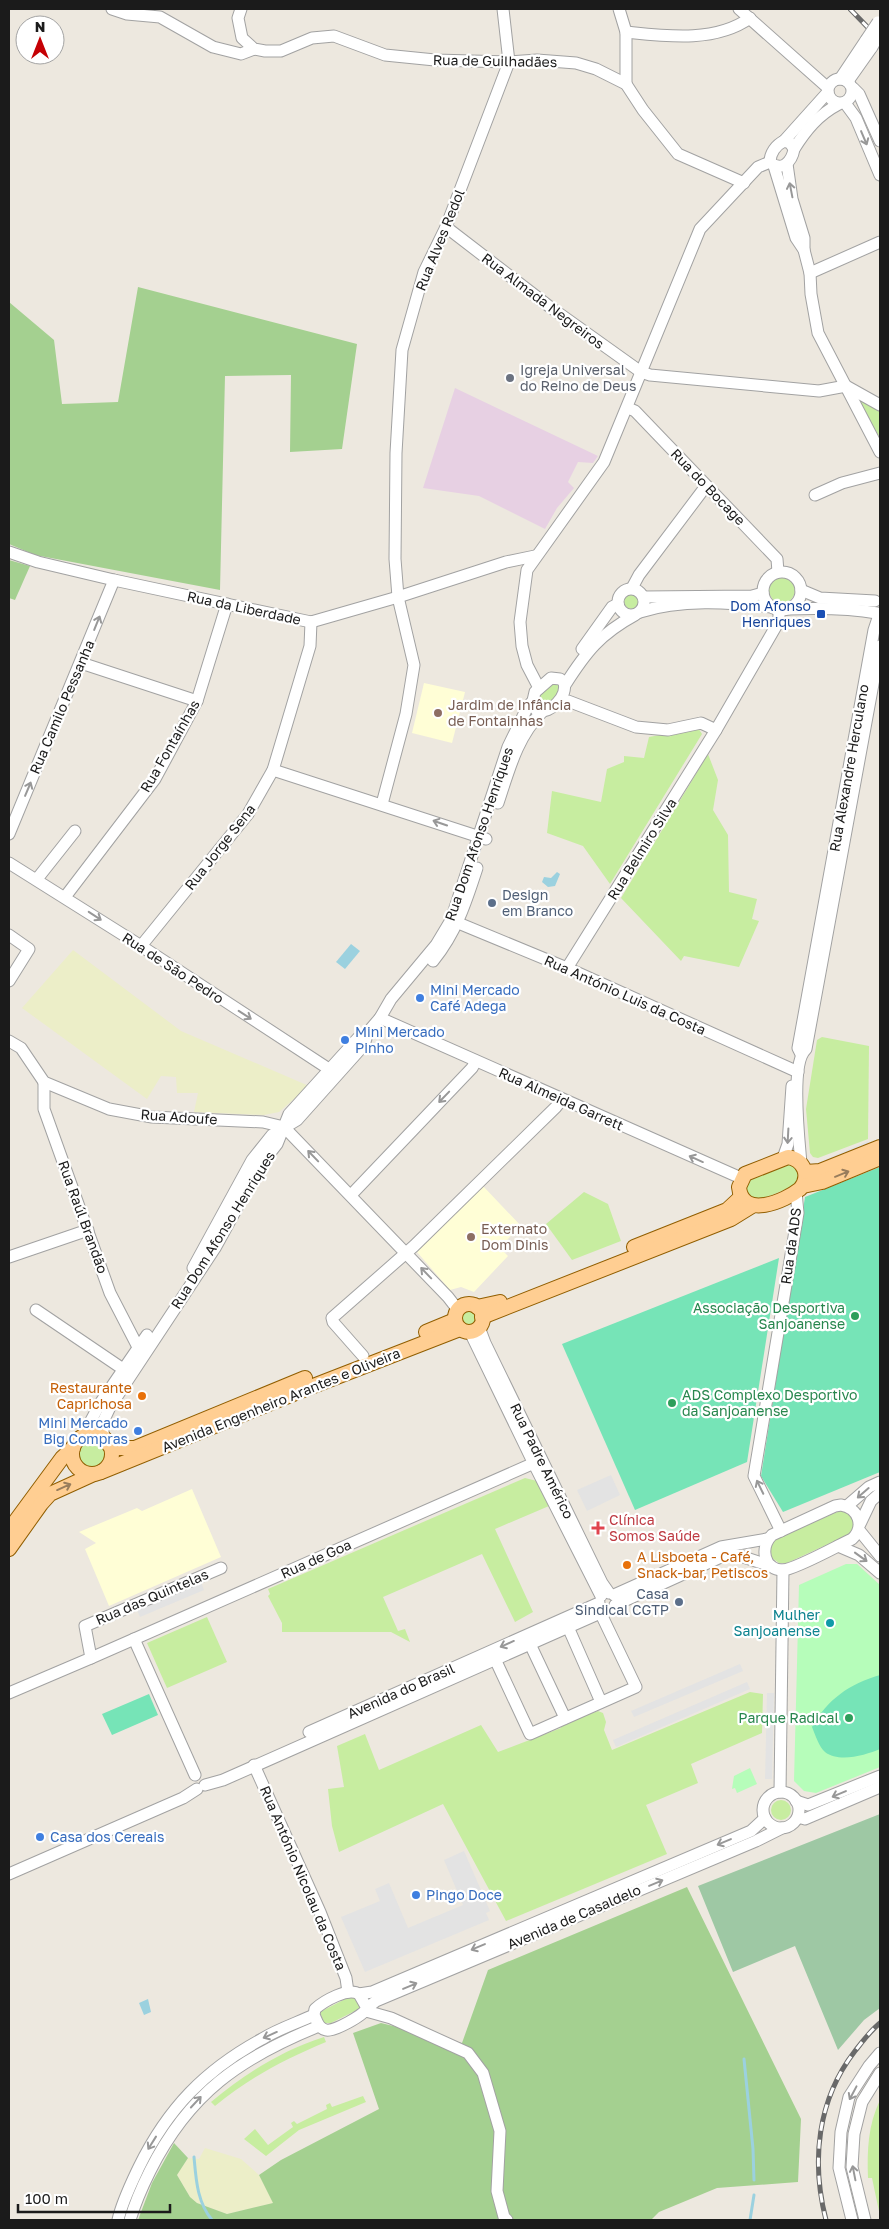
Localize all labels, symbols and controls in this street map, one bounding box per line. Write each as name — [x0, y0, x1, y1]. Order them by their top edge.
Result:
north arrow — [15, 15, 65, 65]
text: N — [35, 18, 45, 35]
street label: Rua de Guilhadães — [433, 51, 557, 70]
one-way arrow — [860, 130, 870, 145]
one-way arrow — [785, 183, 795, 199]
street label: Rua Alves Redol — [411, 187, 468, 293]
street label: Rua Almada Negreiros — [479, 249, 608, 352]
place label: Igreja Universal do Reino de Deus — [520, 361, 636, 394]
marker: Igreja Universal do Reino de Deus — [504, 372, 516, 384]
street label: Rua do Bocage — [668, 445, 749, 528]
street label: Rua da Liberdade — [186, 587, 303, 628]
place label: Dom Afonso Henriques — [730, 597, 811, 630]
marker: Dom Afonso Henriques — [815, 608, 827, 620]
one-way arrow — [93, 616, 103, 631]
street label: Rua Camilo Pessanha — [26, 637, 97, 776]
street label: Rua Alexandre Herculano — [825, 683, 872, 853]
street label: Rua Fontaínhas — [136, 696, 203, 795]
place label: Jardim de Infância de Fontainhas — [448, 696, 571, 729]
marker: Jardim de Infância de Fontainhas — [432, 707, 444, 719]
street label: Rua Dom Afonso Henriques — [441, 745, 516, 923]
one-way arrow — [23, 782, 33, 797]
street label: Rua Belmiro Silva — [603, 795, 680, 903]
street label: Rua Jorge Sena — [181, 800, 258, 893]
one-way arrow — [433, 818, 448, 827]
place label: Design em Branco — [502, 886, 573, 919]
marker: Design em Branco — [486, 897, 498, 909]
one-way arrow — [87, 912, 101, 922]
street label: Rua de São Pedro — [119, 928, 227, 1007]
street label: Rua António Luis da Costa — [542, 951, 709, 1038]
place label: Mini Mercado Café Adega — [430, 981, 520, 1014]
marker: Mini Mercado Café Adega — [414, 992, 426, 1004]
one-way arrow — [238, 1010, 252, 1020]
place label: Mini Mercado Pinho — [355, 1023, 445, 1056]
marker: Mini Mercado Pinho — [339, 1034, 351, 1046]
street label: Rua Almeida Garrett — [496, 1063, 626, 1134]
one-way arrow — [438, 1091, 450, 1104]
street label: Rua Adoufe — [140, 1105, 218, 1128]
one-way arrow — [783, 1128, 793, 1144]
street label: Rua Dom Afonso Henriques — [167, 1148, 278, 1312]
one-way arrow — [307, 1150, 319, 1162]
one-way arrow — [689, 1154, 704, 1164]
street label: Rua Raúl Brandão — [55, 1158, 112, 1276]
one-way arrow — [834, 1168, 849, 1178]
street label: Rua da ADS — [777, 1206, 804, 1285]
place label: Externato Dom Dinis — [481, 1220, 548, 1253]
marker: Externato Dom Dinis — [465, 1231, 477, 1243]
one-way arrow — [420, 1267, 432, 1279]
place label: Associação Desportiva Sanjoanense — [693, 1299, 845, 1332]
marker: Associação Desportiva Sanjoanense — [849, 1310, 861, 1322]
street label: Avenida Engenheiro Arantes e Oliveira — [159, 1344, 402, 1455]
place label: Restaurante Caprichosa — [50, 1379, 132, 1412]
place label: ADS Complexo Desportivo da Sanjoanense — [682, 1386, 857, 1419]
marker: Restaurante Caprichosa — [136, 1390, 148, 1402]
marker: ADS Complexo Desportivo da Sanjoanense — [666, 1397, 678, 1409]
street label: Rua Padre Américo — [507, 1400, 578, 1521]
place label: Mini Mercado Big Compras — [38, 1414, 128, 1447]
marker: Mini Mercado Big Compras — [132, 1425, 144, 1437]
one-way arrow — [755, 1480, 764, 1495]
one-way arrow — [56, 1482, 71, 1492]
one-way arrow — [856, 1487, 869, 1498]
place label: Clínica Somos Saúde — [609, 1511, 700, 1544]
marker: Clínica Somos Saúde — [591, 1521, 605, 1535]
street label: Rua de Goa — [278, 1535, 354, 1582]
place label: A Lisboeta - Café, Snack-bar, Petiscos — [637, 1548, 768, 1581]
one-way arrow — [854, 1552, 868, 1562]
marker: A Lisboeta - Café, Snack-bar, Petiscos — [621, 1559, 633, 1571]
street label: Rua das Quintelas — [93, 1565, 211, 1628]
place label: Casa Sindical CGTP — [575, 1585, 669, 1618]
marker: Casa Sindical CGTP — [673, 1596, 685, 1608]
place label: Mulher Sanjoanense — [734, 1606, 821, 1639]
marker: Mulher Sanjoanense — [824, 1617, 836, 1629]
one-way arrow — [500, 1639, 515, 1649]
street label: Avenida do Brasil — [345, 1659, 457, 1722]
place label: Parque Radical — [738, 1709, 839, 1726]
marker: Parque Radical — [843, 1712, 855, 1724]
street label: Rua António Nicolau da Costa — [257, 1783, 350, 1973]
one-way arrow — [832, 1789, 847, 1799]
place label: Casa dos Cereais — [50, 1828, 164, 1845]
marker: Casa dos Cereais — [34, 1831, 46, 1843]
one-way arrow — [717, 1838, 732, 1848]
one-way arrow — [648, 1877, 663, 1887]
street label: Avenida de Casaldelo — [504, 1881, 643, 1952]
place label: Pingo Doce — [426, 1886, 502, 1903]
marker: Pingo Doce — [410, 1889, 422, 1901]
one-way arrow — [471, 1942, 486, 1952]
one-way arrow — [402, 1981, 417, 1991]
one-way arrow — [263, 2030, 278, 2040]
one-way arrow — [848, 2085, 858, 2100]
one-way arrow — [190, 2096, 202, 2109]
one-way arrow — [147, 2135, 157, 2149]
one-way arrow — [848, 2165, 858, 2181]
scale bar — [18, 2182, 170, 2214]
text: 100 m — [25, 2189, 68, 2207]

